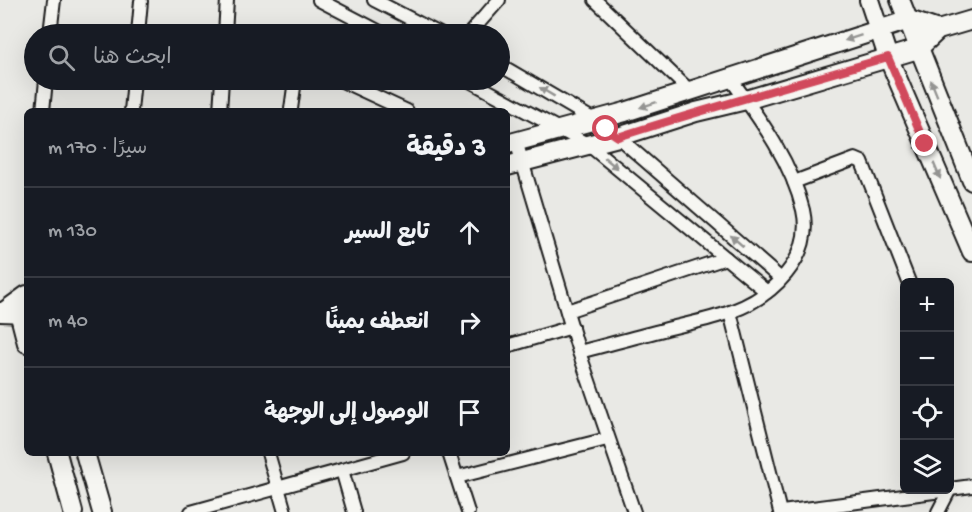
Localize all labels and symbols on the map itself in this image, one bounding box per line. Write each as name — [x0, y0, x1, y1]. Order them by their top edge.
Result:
one-way arrow — [844, 33, 862, 43]
one-way arrow — [929, 78, 939, 96]
one-way arrow — [539, 86, 555, 97]
one-way arrow — [639, 101, 657, 110]
route start — [592, 115, 618, 141]
route end — [911, 130, 937, 156]
one-way arrow — [603, 156, 618, 168]
one-way arrow — [932, 163, 942, 181]
one-way arrow — [730, 235, 745, 248]

